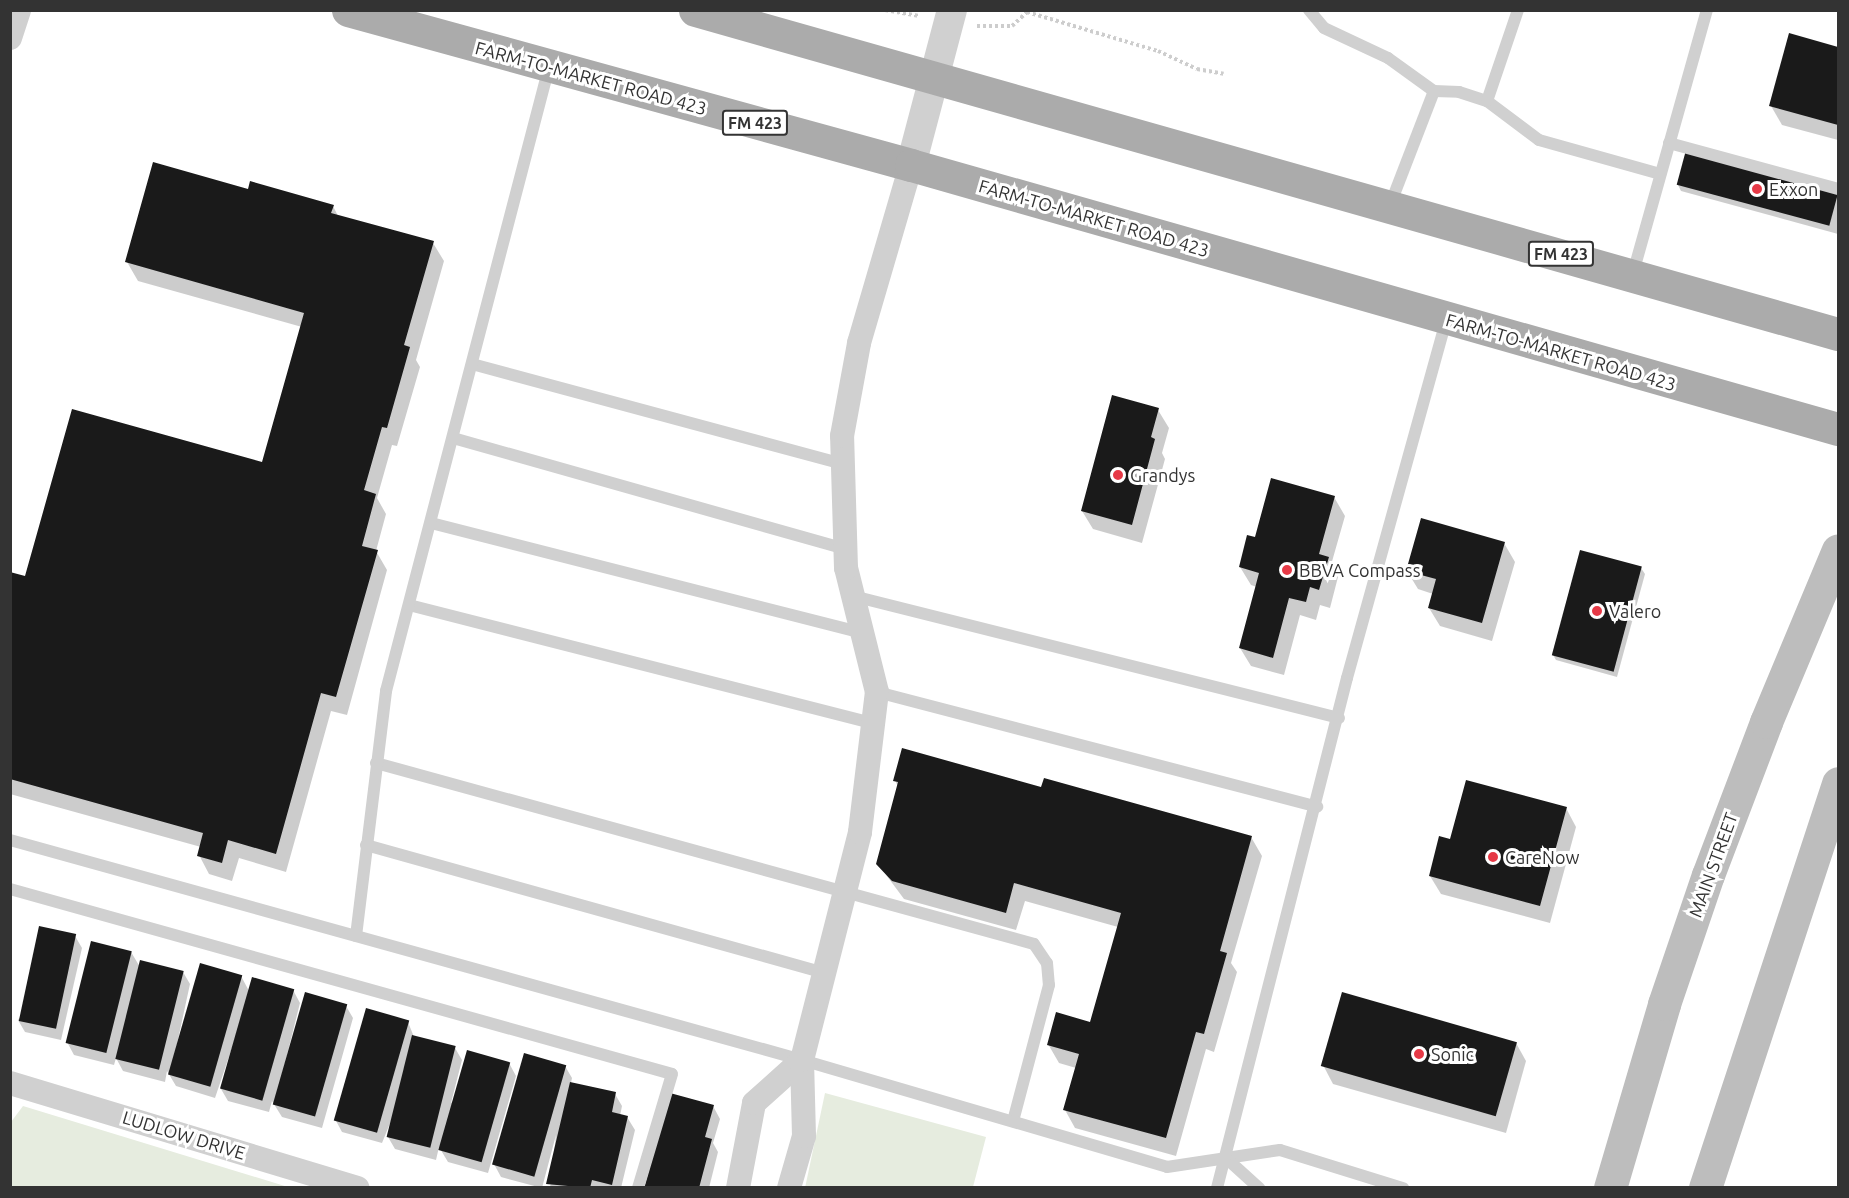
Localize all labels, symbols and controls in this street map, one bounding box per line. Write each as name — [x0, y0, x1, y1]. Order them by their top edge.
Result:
street label: FARM-TO-MARKET ROAD 423 — [473, 37, 709, 119]
road number: FM 423 — [720, 110, 789, 136]
street label: FARM-TO-MARKET ROAD 423 — [976, 175, 1212, 261]
place label: Exxon — [1769, 178, 1818, 200]
marker: Exxon — [1750, 182, 1764, 196]
road number: FM 423 — [1526, 241, 1596, 267]
street label: FARM-TO-MARKET ROAD 423 — [1443, 309, 1679, 395]
place label: Grandys — [1130, 464, 1195, 486]
marker: Grandys — [1111, 468, 1125, 482]
place label: BBVA Compass — [1299, 559, 1420, 581]
marker: BBVA Compass — [1280, 563, 1294, 577]
place label: Valero — [1609, 600, 1661, 622]
marker: Valero — [1590, 604, 1604, 618]
street label: MAIN STREET — [1684, 810, 1742, 920]
place label: CareNow — [1505, 846, 1579, 868]
marker: CareNow — [1486, 850, 1500, 864]
place label: Sonic — [1431, 1043, 1474, 1065]
marker: Sonic — [1412, 1047, 1426, 1061]
street label: LUDLOW DRIVE — [120, 1106, 248, 1164]

